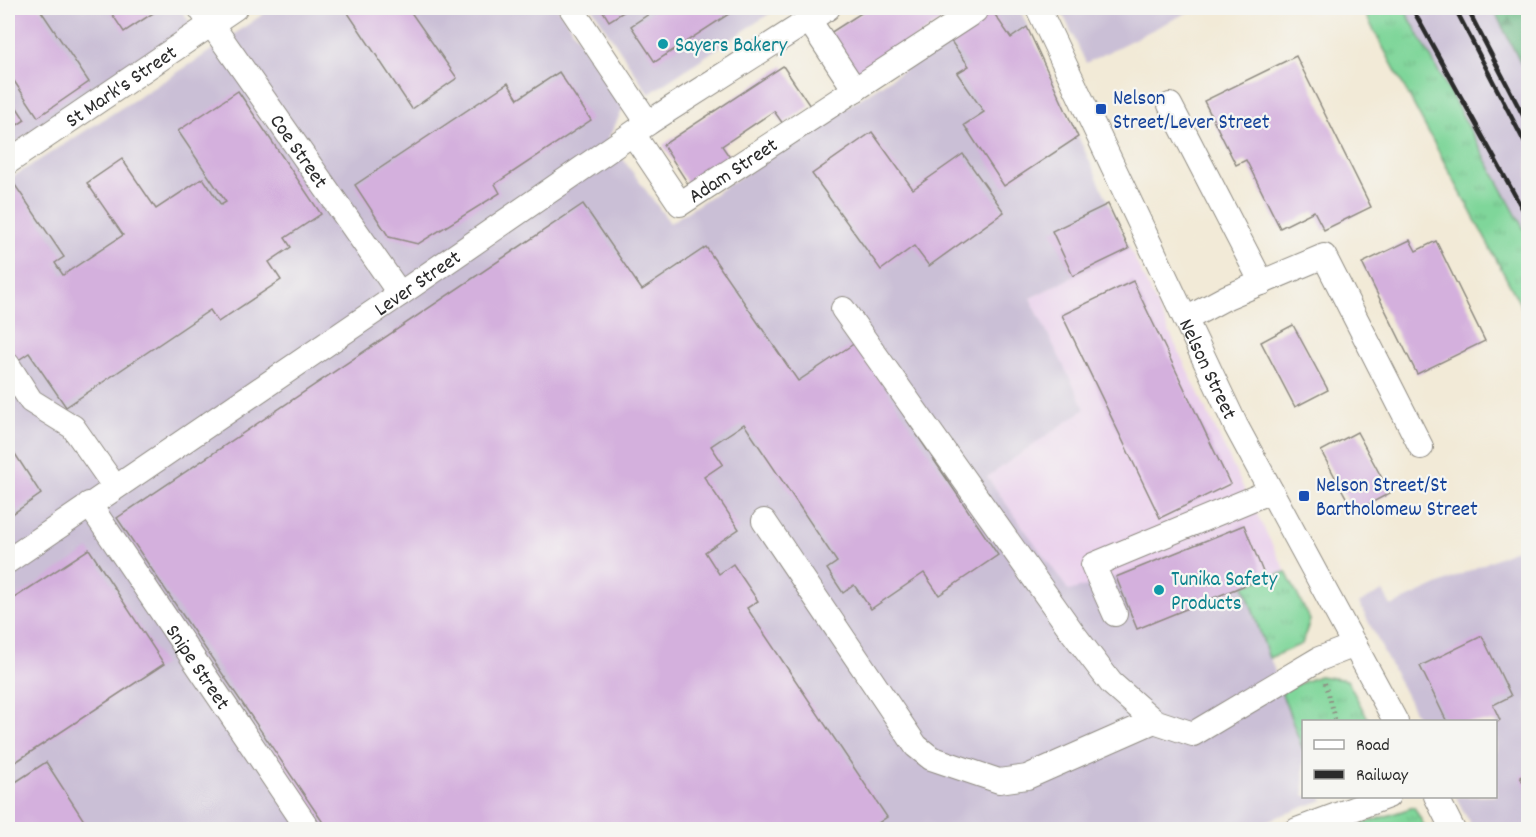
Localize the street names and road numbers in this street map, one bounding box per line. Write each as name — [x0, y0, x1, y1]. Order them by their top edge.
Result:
street label: St Mark's Street — [60, 39, 184, 137]
street label: Coe Street — [261, 109, 334, 196]
street label: Adam Street — [683, 132, 785, 213]
street label: Lever Street — [369, 244, 468, 325]
street label: Nelson Street — [1169, 314, 1243, 426]
street label: Snipe Street — [156, 619, 236, 717]

